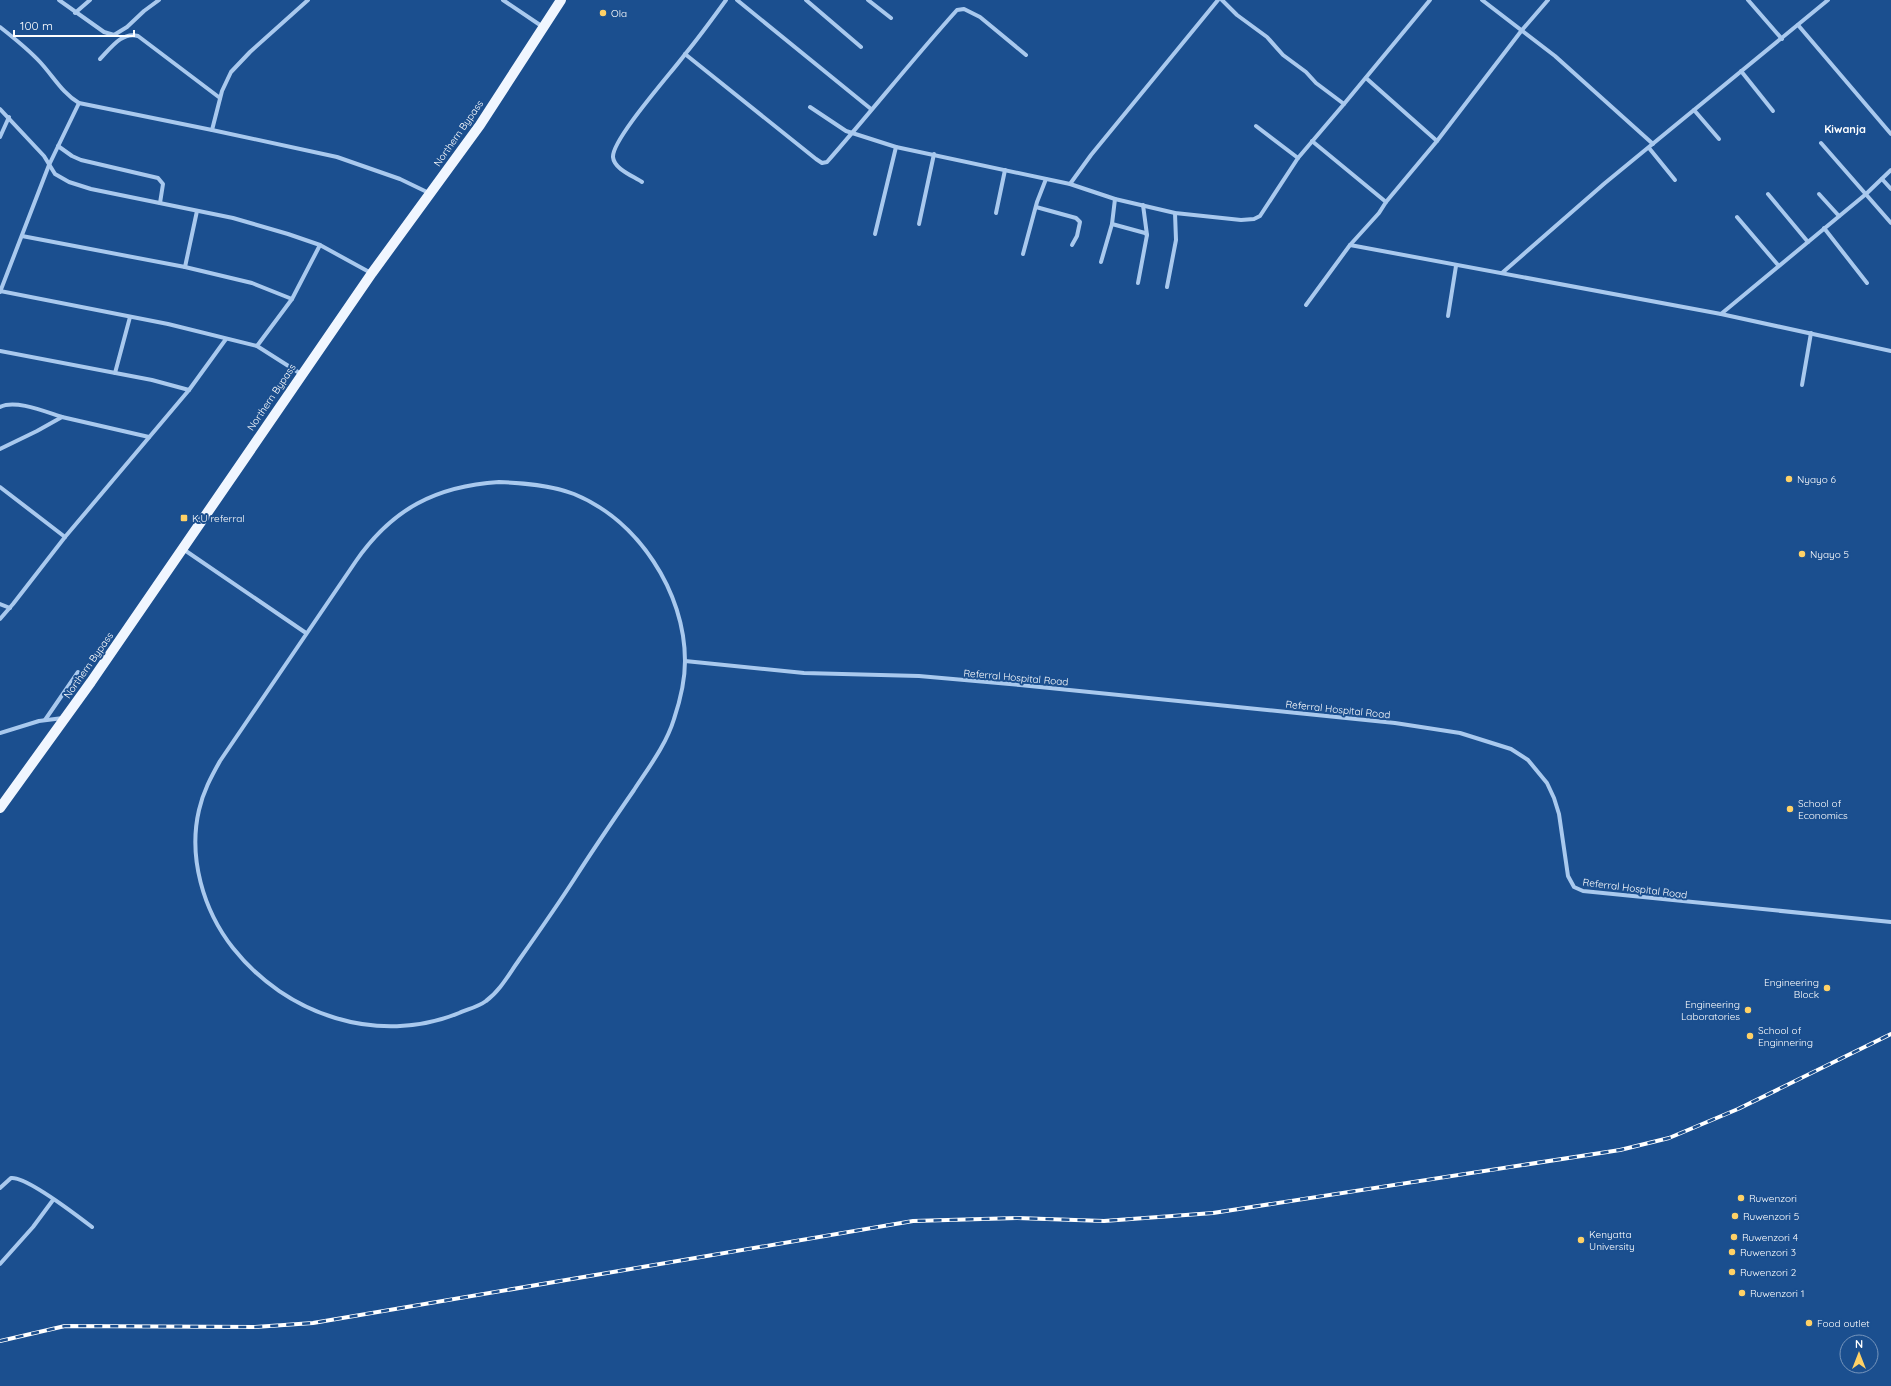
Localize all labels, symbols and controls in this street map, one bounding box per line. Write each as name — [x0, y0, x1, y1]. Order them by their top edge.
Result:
place label: Ola — [611, 7, 627, 20]
marker: Ola — [598, 8, 608, 18]
scale bar — [14, 12, 134, 38]
text: 100 m — [20, 18, 53, 33]
street label: Northern Bypass — [431, 97, 486, 169]
district label: Kiwanja — [1824, 122, 1866, 136]
street label: Northern Bypass — [244, 361, 299, 433]
place label: Nyayo 6 — [1797, 473, 1836, 486]
marker: Nyayo 6 — [1784, 474, 1794, 484]
place label: K.U referral — [192, 512, 245, 525]
marker: K.U referral — [179, 513, 189, 523]
place label: Nyayo 5 — [1810, 548, 1849, 561]
marker: Nyayo 5 — [1797, 549, 1807, 559]
street label: Northern Bypass — [61, 629, 116, 701]
street label: Referral Hospital Road — [963, 666, 1069, 689]
street label: Referral Hospital Road — [1285, 698, 1391, 721]
place label: School of Economics — [1798, 797, 1848, 822]
marker: School of Economics — [1785, 804, 1795, 814]
street label: Referral Hospital Road — [1582, 876, 1688, 901]
place label: Engineering Block — [1764, 976, 1819, 1001]
marker: Engineering Block — [1822, 983, 1832, 993]
place label: Engineering Laboratories — [1681, 998, 1740, 1023]
marker: Engineering Laboratories — [1743, 1005, 1753, 1015]
place label: School of Enginnering — [1758, 1024, 1813, 1049]
marker: School of Enginnering — [1745, 1031, 1755, 1041]
place label: Ruwenzori — [1749, 1192, 1797, 1205]
marker: Ruwenzori — [1736, 1193, 1746, 1203]
place label: Ruwenzori 5 — [1743, 1210, 1799, 1223]
marker: Ruwenzori 5 — [1730, 1211, 1740, 1221]
place label: Kenyatta University — [1589, 1228, 1635, 1253]
place label: Ruwenzori 4 — [1742, 1231, 1798, 1244]
marker: Ruwenzori 4 — [1729, 1232, 1739, 1242]
marker: Kenyatta University — [1576, 1235, 1586, 1245]
place label: Ruwenzori 3 — [1740, 1246, 1796, 1259]
marker: Ruwenzori 3 — [1727, 1247, 1737, 1257]
place label: Ruwenzori 2 — [1740, 1266, 1797, 1279]
marker: Ruwenzori 2 — [1727, 1267, 1737, 1277]
place label: Ruwenzori 1 — [1750, 1287, 1804, 1300]
marker: Ruwenzori 1 — [1737, 1288, 1747, 1298]
place label: Food outlet — [1817, 1317, 1870, 1330]
marker: Food outlet — [1804, 1318, 1814, 1328]
north arrow — [1839, 1334, 1879, 1374]
text: N — [1855, 1337, 1863, 1351]

